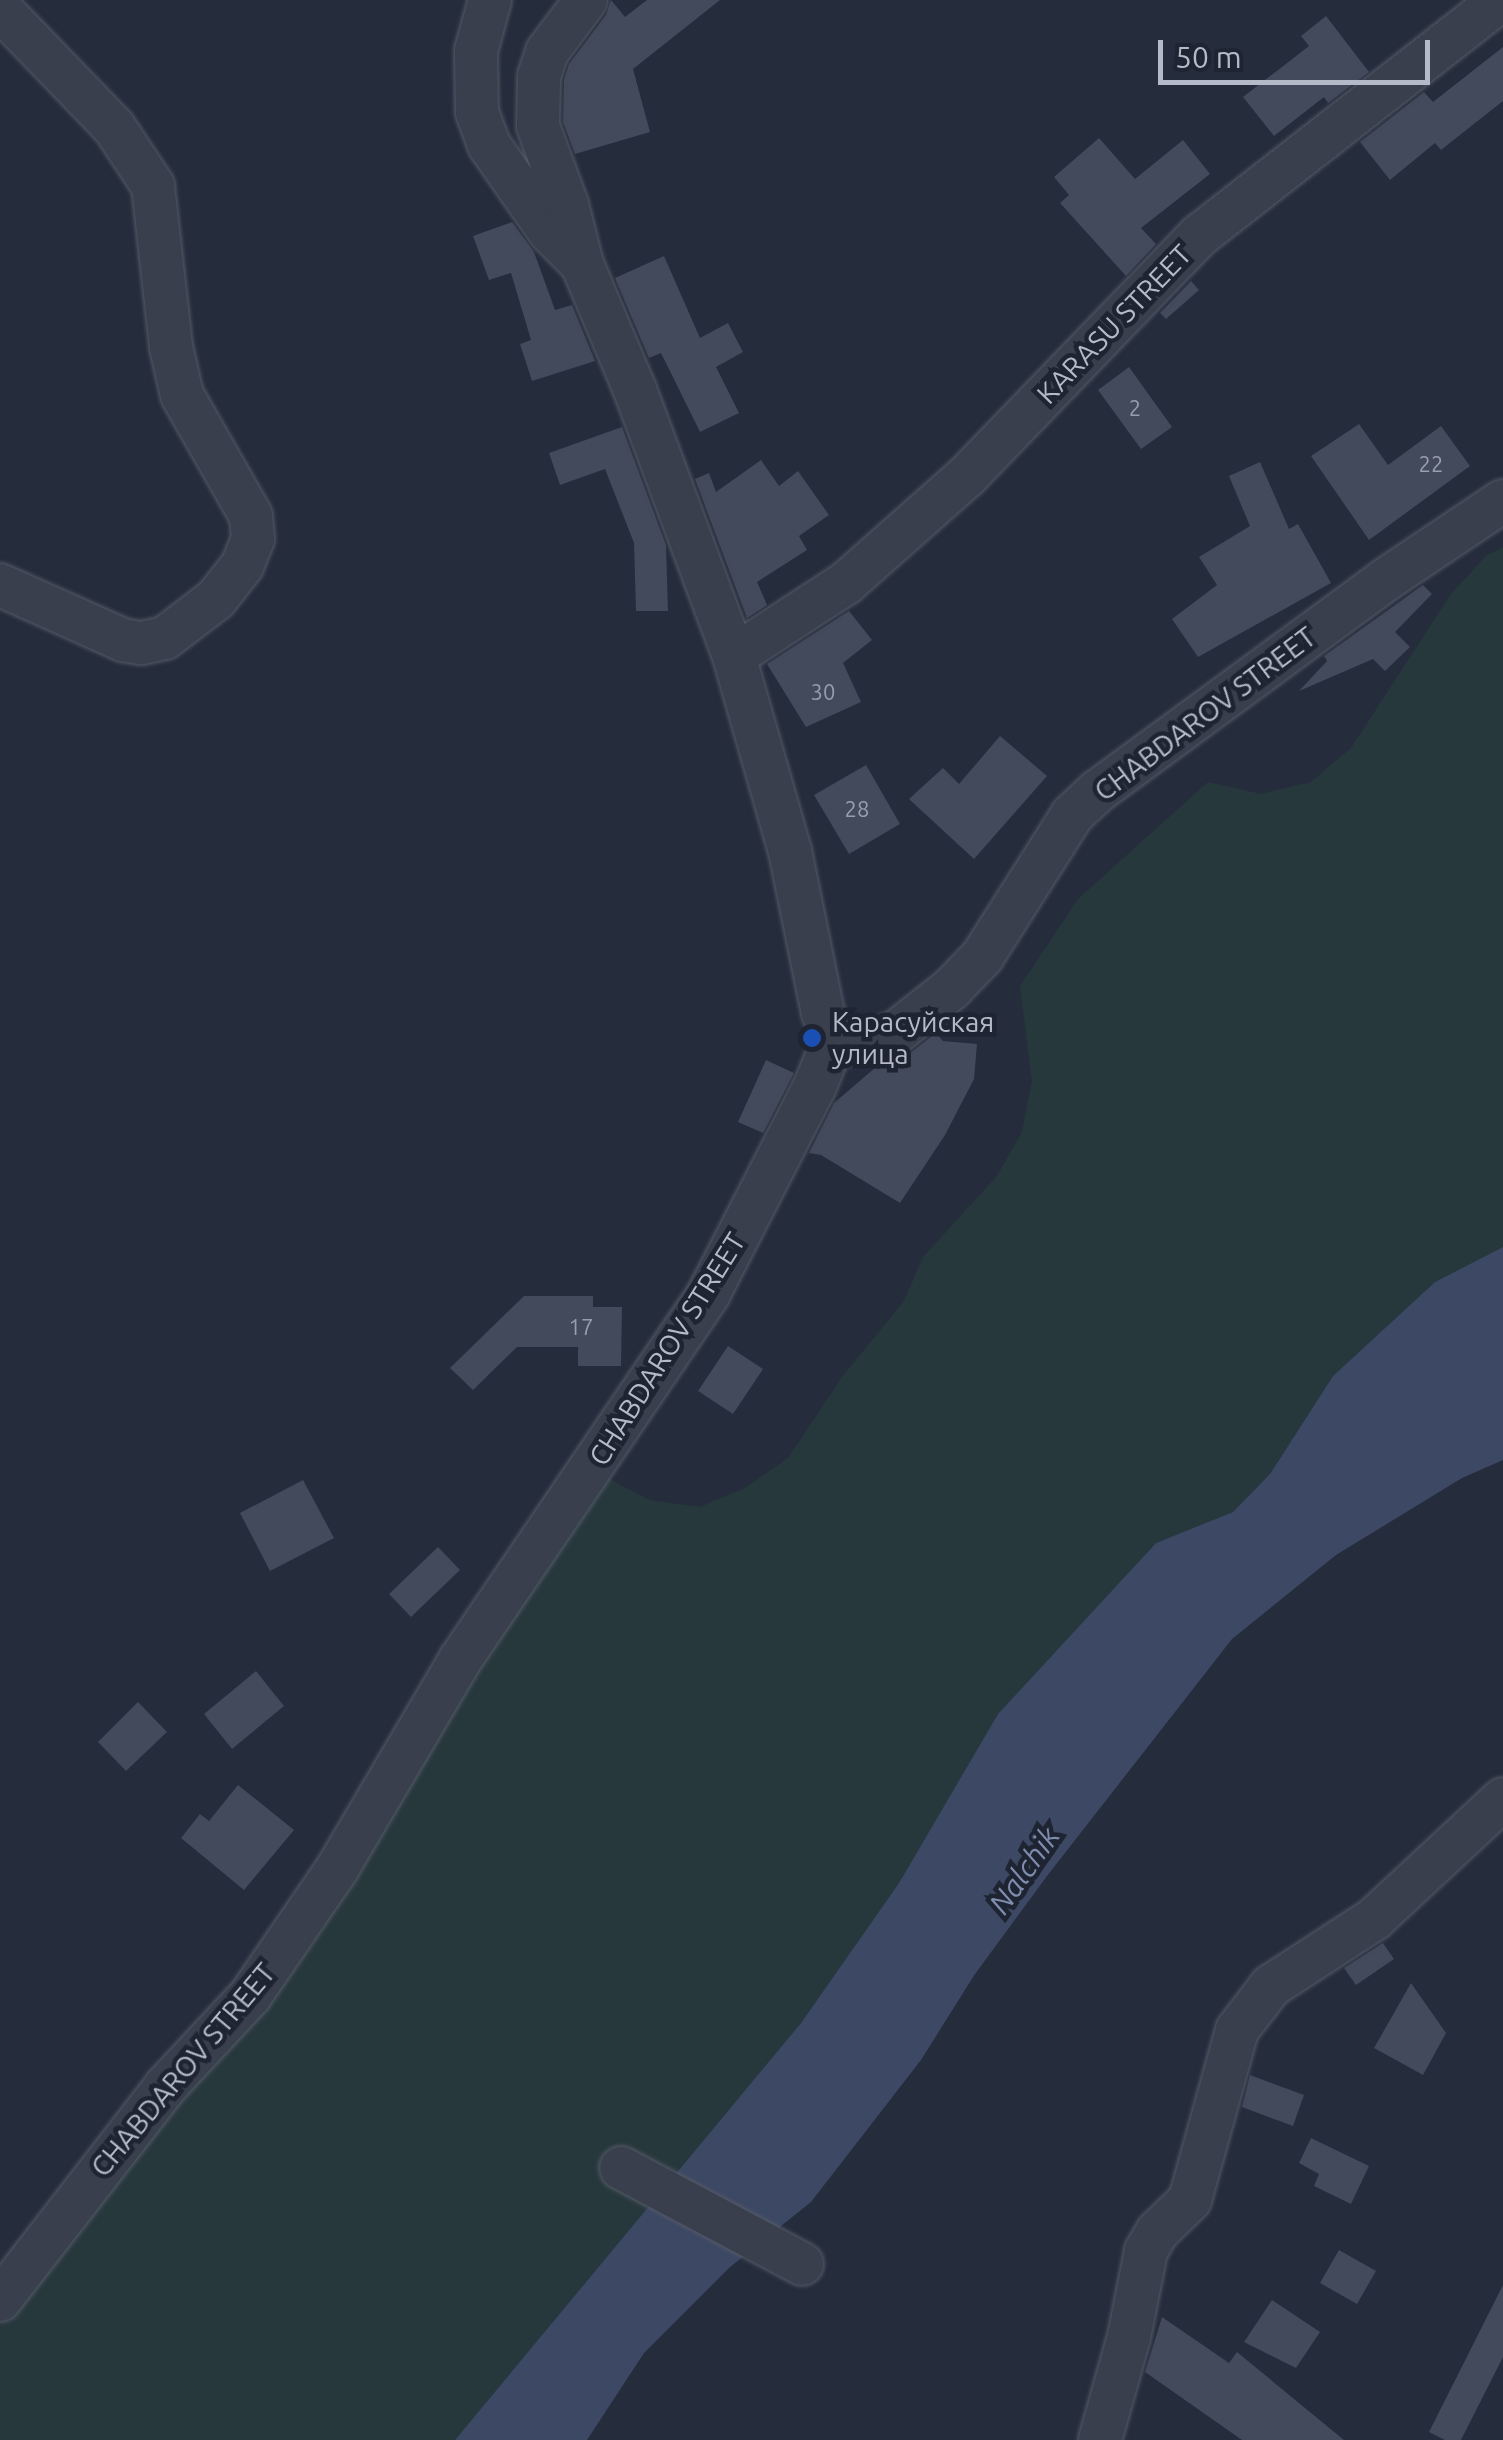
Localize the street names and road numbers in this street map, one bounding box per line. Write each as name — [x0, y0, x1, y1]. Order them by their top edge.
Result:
street label: KARASU STREET — [1030, 238, 1198, 410]
street label: CHABDAROV STREET — [1088, 620, 1322, 808]
street label: CHABDAROV STREET — [582, 1226, 752, 1472]
street label: CHABDAROV STREET — [84, 1957, 282, 2183]

